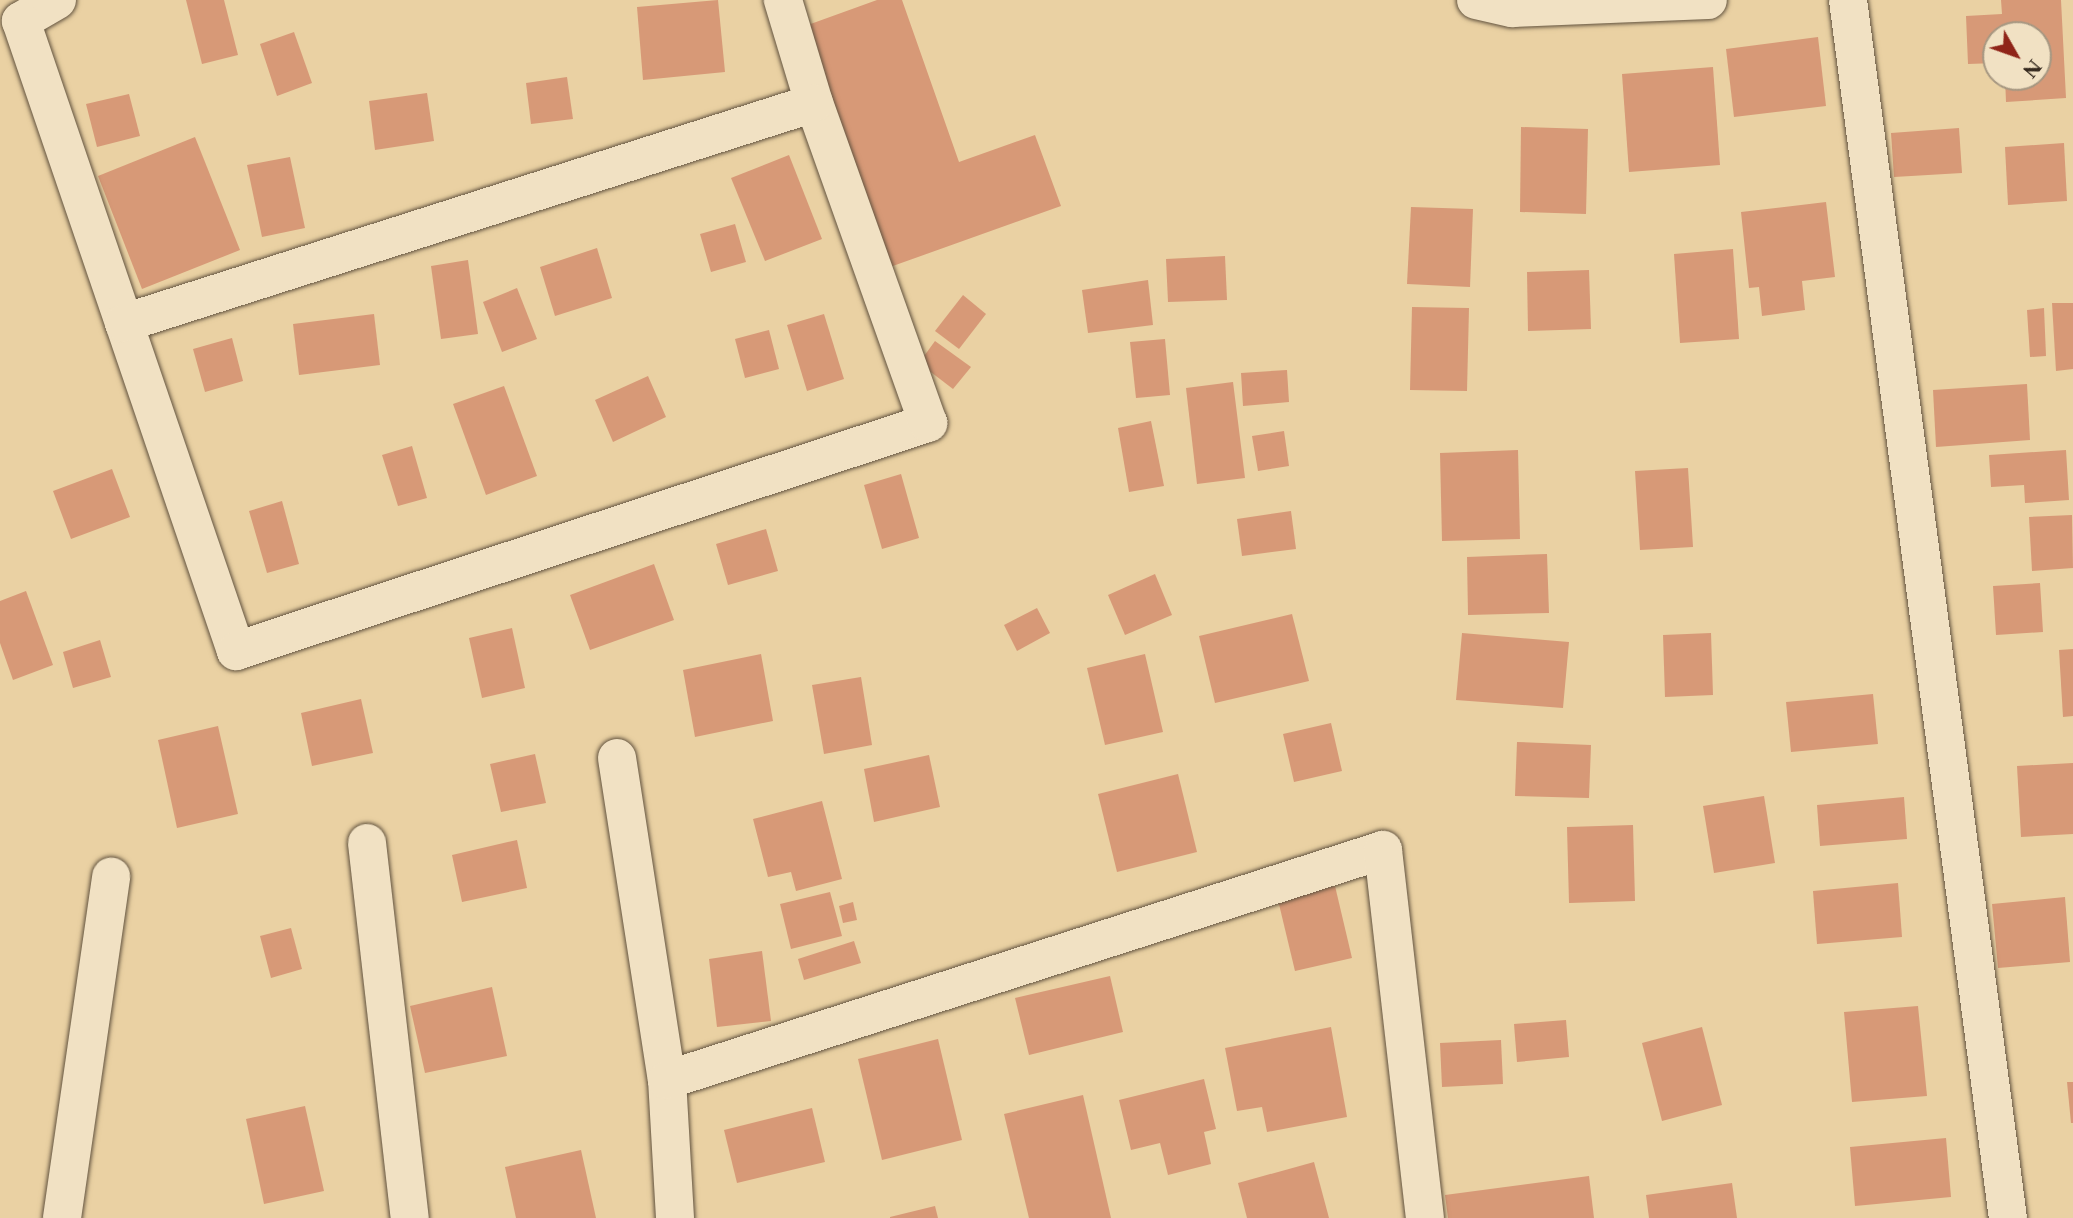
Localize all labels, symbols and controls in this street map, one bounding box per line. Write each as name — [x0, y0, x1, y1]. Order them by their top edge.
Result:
north arrow — [1982, 21, 2052, 91]
text: N — [2018, 55, 2046, 82]

